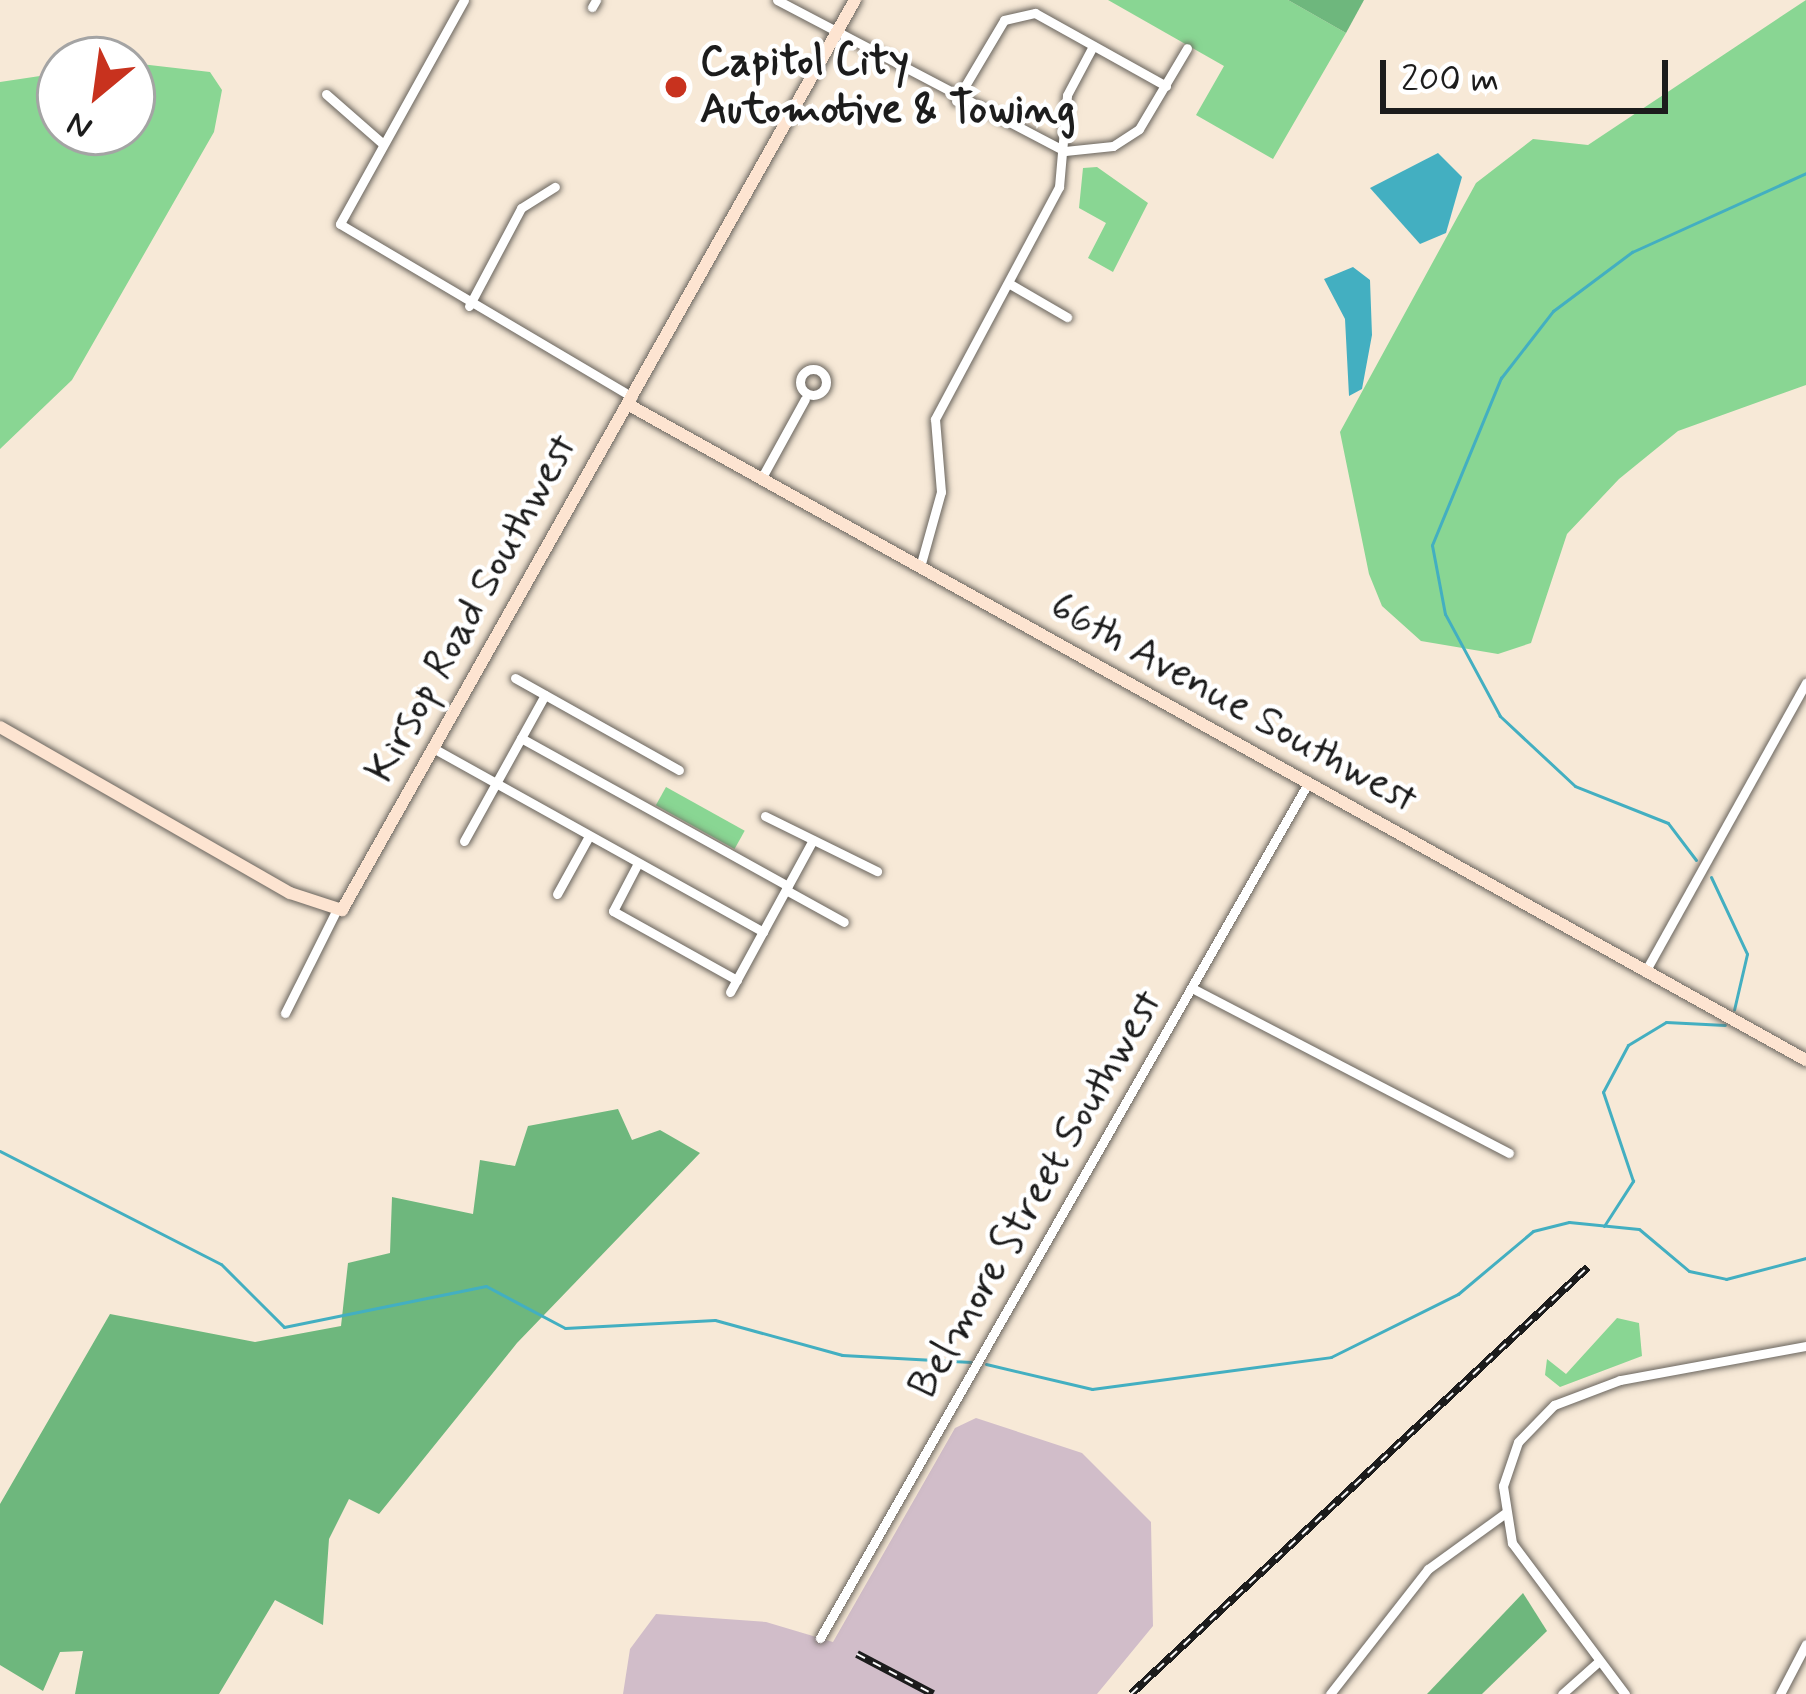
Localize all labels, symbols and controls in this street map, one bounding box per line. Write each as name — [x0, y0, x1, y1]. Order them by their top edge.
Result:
north arrow — [36, 36, 156, 156]
scale bar — [1386, 36, 1674, 110]
place label: Capitol City Automotive & Towing — [700, 38, 1075, 136]
text: 200 m — [1401, 57, 1499, 104]
marker: Capitol City Automotive & Towing — [663, 74, 689, 100]
text: N — [60, 100, 100, 149]
street label: Kirsop Road Southwest — [358, 429, 588, 789]
street label: 66th Avenue Southwest — [1044, 584, 1422, 824]
street label: Belmore Street Southwest — [898, 980, 1176, 1410]

